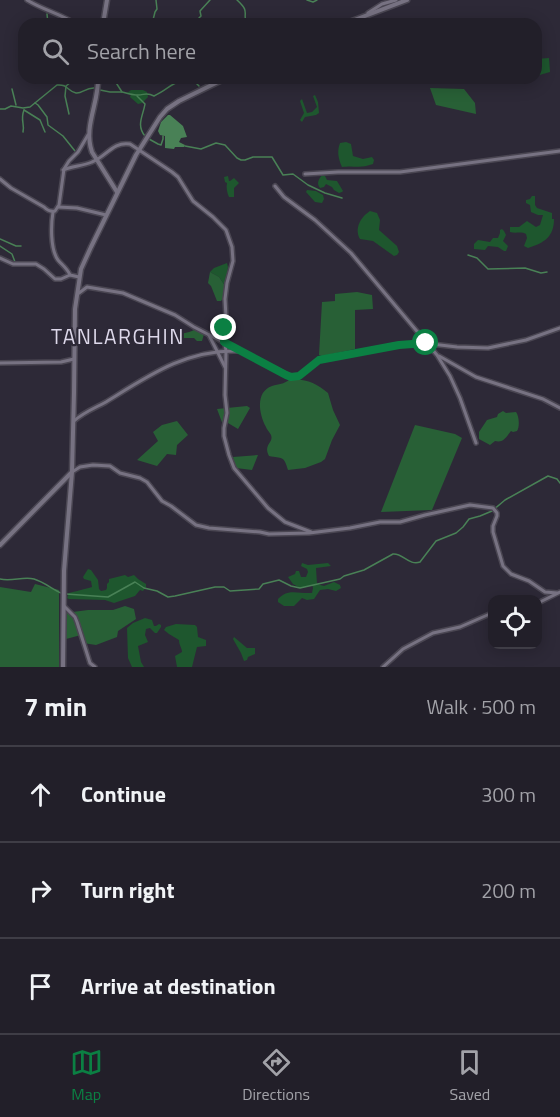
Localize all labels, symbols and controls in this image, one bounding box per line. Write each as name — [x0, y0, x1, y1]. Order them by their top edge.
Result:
search box — [18, 18, 542, 84]
text: Search here — [87, 34, 196, 68]
icon: search — [39, 35, 72, 68]
route end — [210, 314, 236, 340]
district label: TANLARGHIN — [51, 320, 185, 352]
route start — [412, 329, 438, 355]
map controls — [488, 595, 542, 649]
button: locate — [488, 595, 542, 649]
text: 7 min — [24, 687, 87, 726]
text: Walk · 500 m — [427, 691, 536, 722]
text: Continue — [81, 777, 166, 811]
icon: ahead — [24, 778, 57, 811]
text: 300 m — [481, 779, 536, 810]
text: Turn right — [81, 873, 175, 907]
icon: right — [24, 874, 57, 907]
text: 200 m — [481, 875, 536, 906]
text: Arrive at destination — [81, 969, 276, 1003]
icon: arrive — [24, 970, 57, 1003]
tab: Map — [70, 1046, 103, 1106]
tab: Directions — [242, 1046, 310, 1106]
tab: Saved — [450, 1046, 490, 1106]

